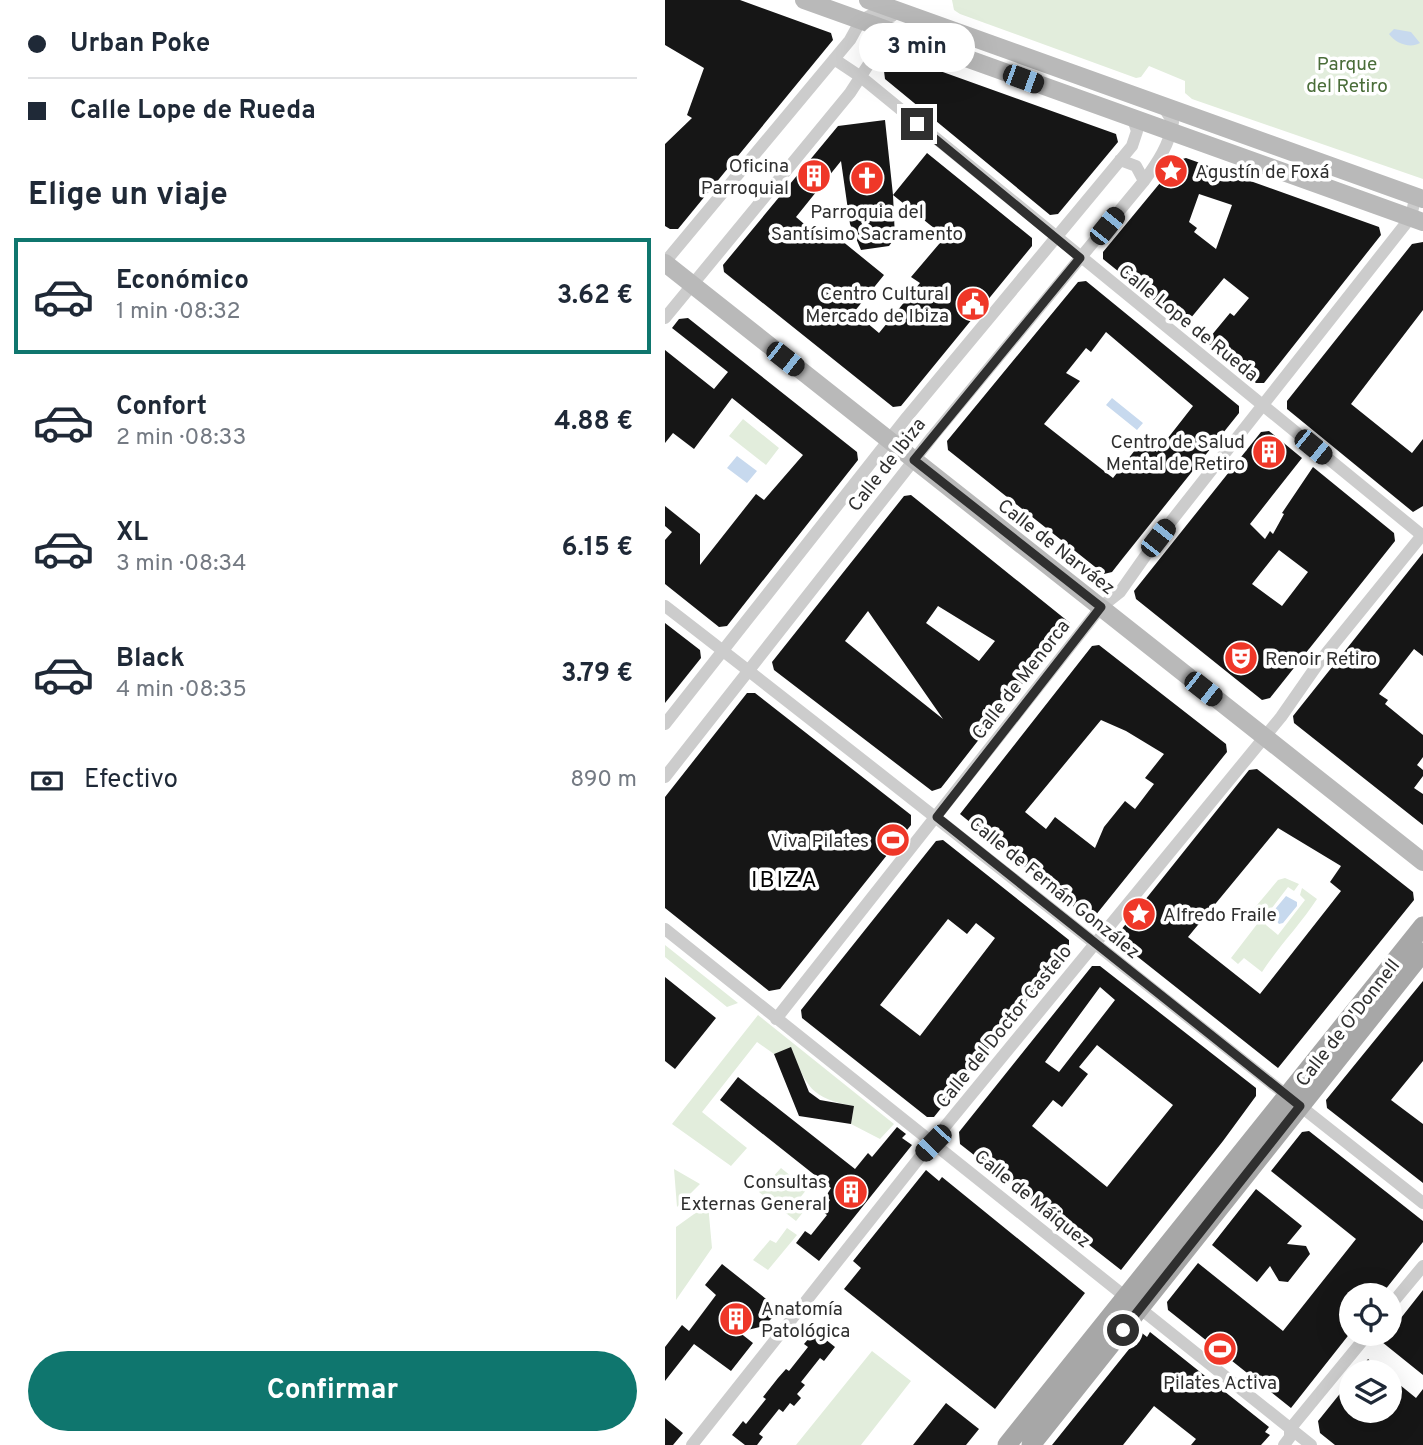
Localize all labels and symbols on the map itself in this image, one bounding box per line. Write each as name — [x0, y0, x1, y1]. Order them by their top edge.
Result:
callout: 3 min — [859, 23, 975, 72]
park label: Parque del Retiro — [1306, 53, 1388, 99]
car — [1000, 62, 1047, 96]
route end — [901, 108, 933, 140]
place icon: Agustín de Foxá — [1152, 152, 1190, 190]
place label: Oficina Parroquial — [701, 155, 789, 201]
building icon: Oficina Parroquial — [795, 157, 833, 195]
church icon: Parroquia del Santísimo Sacramento — [848, 159, 886, 197]
place label: Agustín de Foxá — [1195, 161, 1330, 185]
place label: Parroquia del Santísimo Sacramento — [771, 201, 963, 247]
car — [1086, 203, 1129, 249]
street label: Calle Lope de Rueda — [1113, 260, 1263, 387]
place label: Centro Cultural Mercado de Ibiza — [805, 283, 949, 329]
public building icon: Centro Cultural Mercado de Ibiza — [954, 285, 992, 323]
car — [762, 338, 809, 380]
street label: Calle de Ibiza — [843, 413, 932, 517]
car — [1291, 426, 1336, 468]
place label: Centro de Salud Mental de Retiro — [1106, 431, 1245, 477]
building icon: Centro de Salud Mental de Retiro — [1250, 433, 1288, 471]
street label: Calle de Narváez — [992, 494, 1119, 601]
car — [1137, 515, 1180, 561]
street label: Calle de Menorca — [967, 615, 1076, 745]
theatre icon: Renoir Retiro — [1222, 639, 1260, 677]
place label: Renoir Retiro — [1265, 648, 1377, 672]
car — [1180, 668, 1227, 710]
street label: Calle de Fernán González — [963, 812, 1144, 965]
sports icon: Viva Pilates — [874, 821, 912, 859]
place label: Viva Pilates — [771, 830, 869, 854]
district label: IBIZA — [751, 867, 819, 896]
place icon: Alfredo Fraile — [1120, 895, 1158, 933]
place label: Alfredo Fraile — [1163, 904, 1277, 928]
street label: Calle del Doctor Castelo — [931, 941, 1078, 1114]
street label: Calle de O'Donnell — [1291, 955, 1406, 1092]
car — [911, 1121, 956, 1165]
street label: Calle de Máiquez — [968, 1145, 1095, 1254]
place label: Consultas Externas General — [680, 1171, 827, 1217]
building icon: Consultas Externas General — [832, 1173, 870, 1211]
place label: Anatomía Patológica — [761, 1298, 850, 1344]
building icon: Anatomía Patológica — [717, 1300, 755, 1338]
route start — [1107, 1314, 1139, 1346]
sports icon: Pilates Activa — [1201, 1330, 1239, 1368]
place label: Pilates Activa — [1163, 1372, 1277, 1396]

